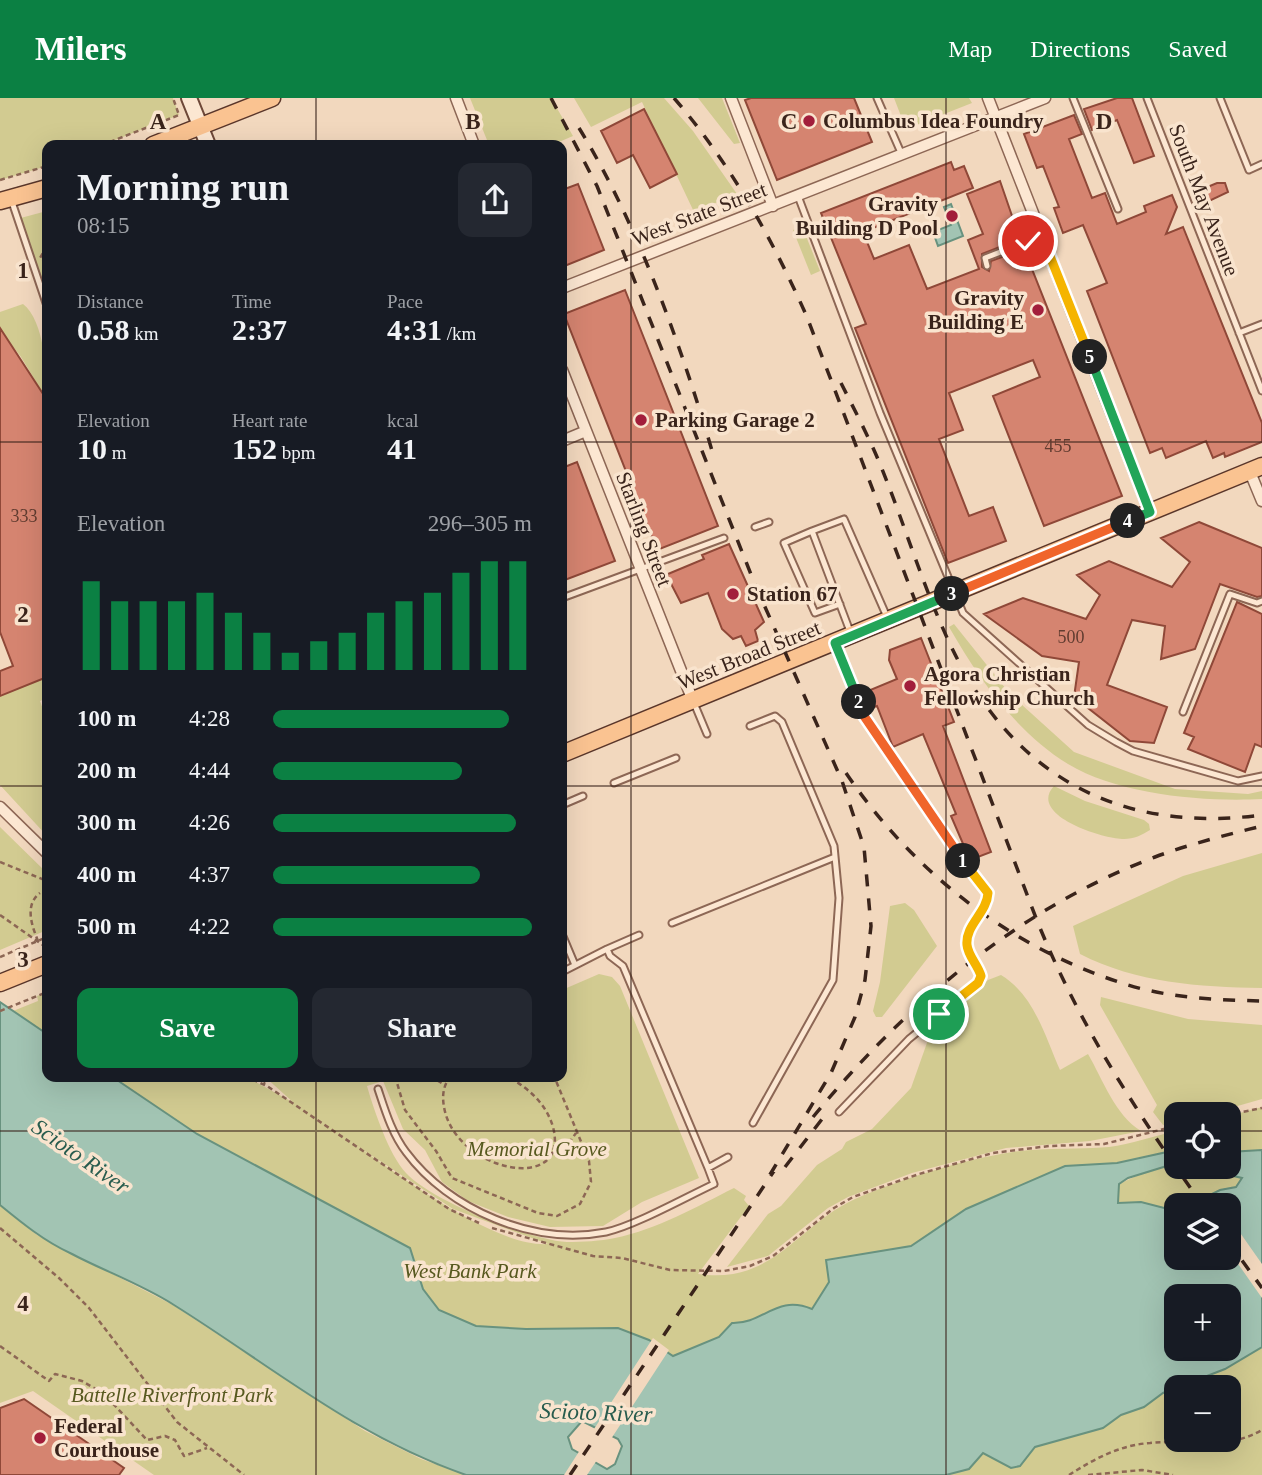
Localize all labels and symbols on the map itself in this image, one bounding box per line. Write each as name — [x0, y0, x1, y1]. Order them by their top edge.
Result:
text: A — [150, 109, 167, 134]
text: B — [465, 109, 481, 134]
text: C — [781, 109, 797, 134]
place label: Columbus Idea Foundry — [823, 109, 1044, 133]
text: D — [1096, 109, 1112, 134]
marker: Columbus Idea Foundry — [801, 113, 817, 129]
street label: South May Avenue — [1164, 121, 1244, 279]
street label: West State Street — [628, 177, 770, 251]
place label: Gravity Building D Pool — [796, 192, 938, 240]
marker: Gravity Building D Pool — [944, 208, 960, 224]
pin — [998, 211, 1058, 271]
text: 1 — [17, 258, 29, 283]
place label: Gravity Building E — [928, 286, 1024, 334]
marker: Gravity Building E — [1030, 302, 1046, 318]
pin: 5 — [1072, 340, 1108, 374]
place label: Parking Garage 2 — [655, 408, 815, 432]
marker: Parking Garage 2 — [633, 412, 649, 428]
house number: 455 — [1045, 436, 1072, 456]
street label: Starling Street — [611, 468, 677, 590]
pin: 4 — [1110, 504, 1146, 538]
house number: 333 — [11, 506, 38, 526]
pin: 3 — [934, 576, 970, 612]
place label: Station 67 — [747, 582, 837, 606]
marker: Station 67 — [725, 586, 741, 602]
text: 2 — [17, 602, 29, 627]
street label: West Broad Street — [674, 615, 824, 695]
house number: 500 — [1058, 627, 1085, 647]
place label: Agora Christian Fellowship Church — [924, 662, 1095, 710]
marker: Agora Christian Fellowship Church — [902, 678, 918, 694]
pin: 2 — [842, 684, 876, 720]
pin: 1 — [946, 844, 981, 878]
text: 3 — [17, 947, 29, 972]
pin — [909, 984, 969, 1044]
water label: Scioto River — [27, 1114, 135, 1200]
park label: Memorial Grove — [466, 1137, 607, 1161]
park label: West Bank Park — [403, 1259, 537, 1283]
text: 4 — [17, 1291, 29, 1316]
park label: Battelle Riverfront Park — [71, 1383, 274, 1407]
water label: Scioto River — [539, 1398, 654, 1427]
place label: Federal Courthouse — [54, 1414, 159, 1462]
marker: Federal Courthouse — [32, 1430, 48, 1446]

